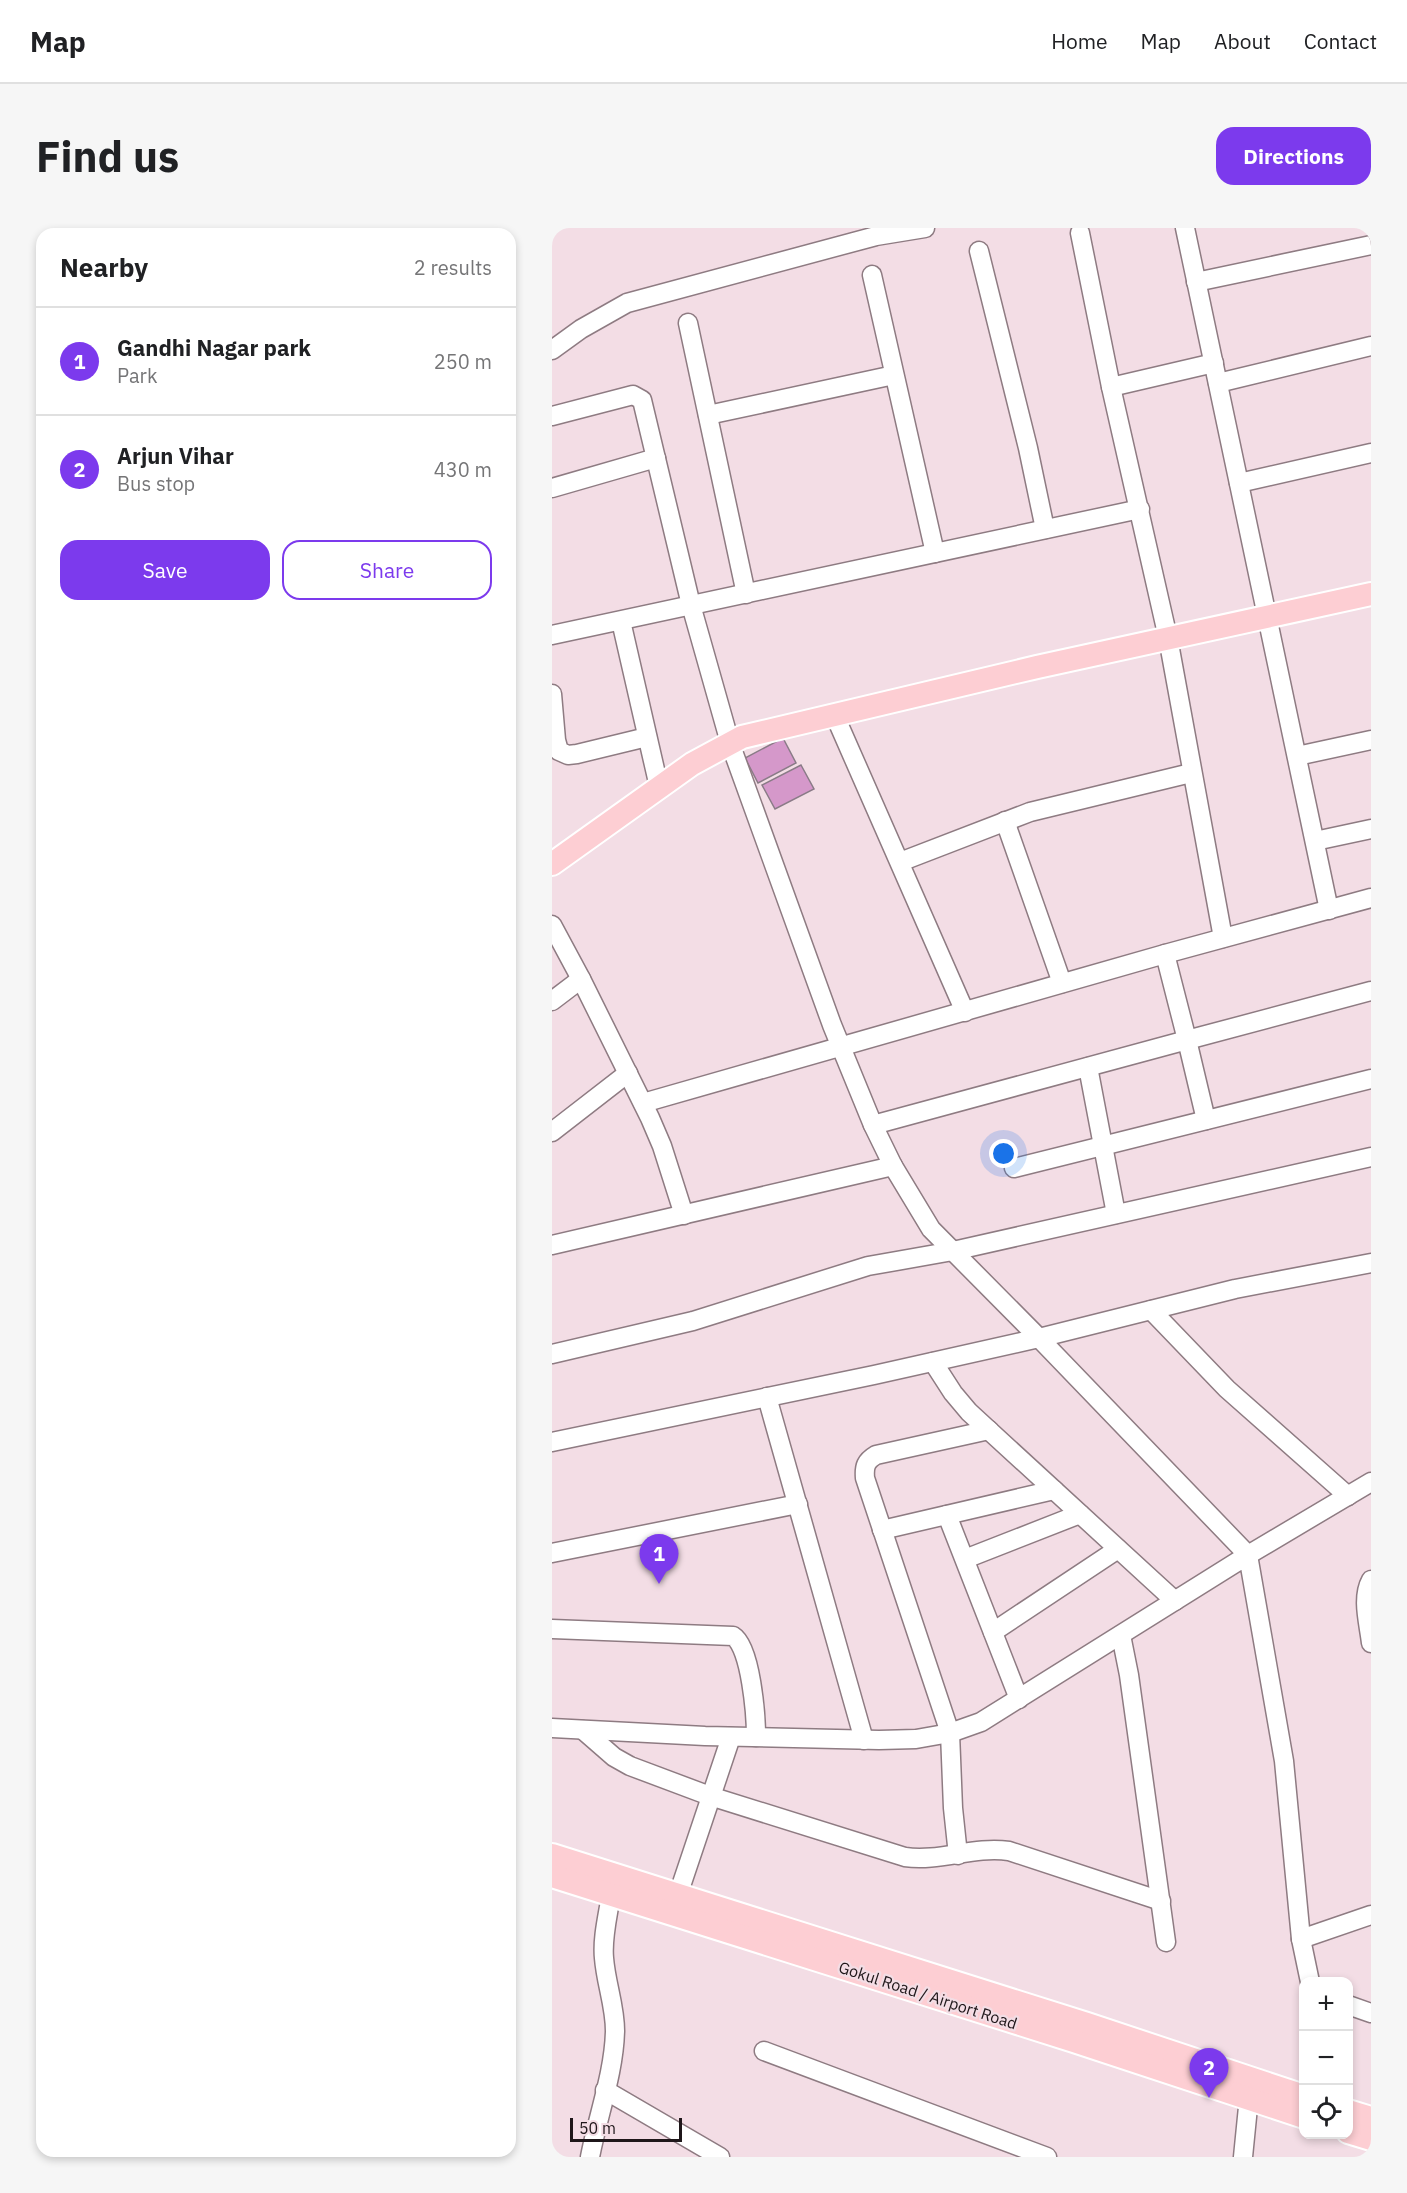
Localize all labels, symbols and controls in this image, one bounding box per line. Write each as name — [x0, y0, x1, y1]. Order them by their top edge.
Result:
text: Map — [30, 23, 86, 60]
text: Home — [1051, 27, 1108, 55]
text: Map — [1141, 27, 1181, 55]
text: About — [1214, 27, 1271, 55]
text: Contact — [1304, 27, 1377, 55]
button: Directions — [1216, 127, 1371, 185]
text: Find us — [36, 129, 179, 184]
text: Nearby — [60, 250, 148, 284]
text: 2 results — [414, 254, 492, 281]
text: Gandhi Nagar park — [117, 333, 311, 362]
text: 1 — [74, 348, 86, 375]
text: 250 m — [434, 348, 492, 375]
text: Park — [117, 362, 157, 389]
text: Arjun Vihar — [117, 441, 234, 470]
text: 2 — [74, 456, 86, 483]
text: 430 m — [434, 456, 492, 483]
text: Bus stop — [117, 470, 195, 497]
button: Save — [60, 540, 270, 600]
button: Share — [282, 540, 492, 600]
your location — [989, 1139, 1018, 1168]
pin: 1 — [640, 1534, 678, 1584]
street label: Gokul Road / Airport Road — [836, 1957, 1020, 2033]
map controls — [1299, 1977, 1353, 2139]
button: + — [1299, 1977, 1353, 2031]
button: − — [1299, 2031, 1353, 2085]
pin: 2 — [1190, 2048, 1228, 2098]
button: locate — [1299, 2085, 1353, 2139]
scale bar — [570, 2115, 682, 2142]
text: 50 m — [579, 2118, 616, 2138]

